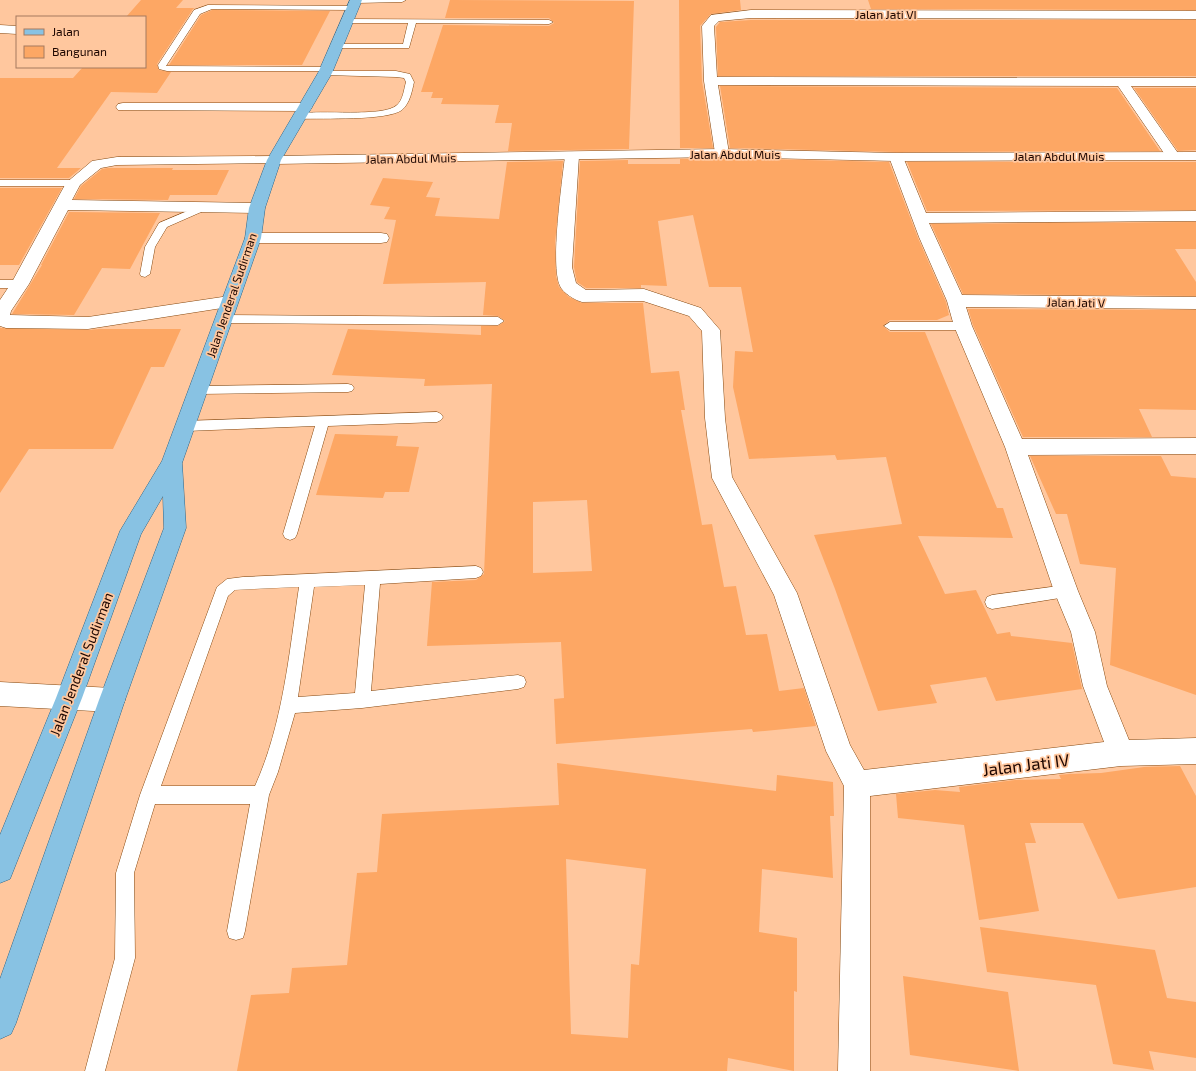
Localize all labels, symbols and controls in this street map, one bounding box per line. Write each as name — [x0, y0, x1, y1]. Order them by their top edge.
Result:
street label: Jalan Jati VI — [855, 7, 917, 21]
legend — [16, 16, 146, 68]
text: Jalan — [52, 24, 80, 38]
text: Bangunan — [52, 44, 107, 58]
street label: Jalan Abdul Muis — [690, 147, 780, 161]
street label: Jalan Abdul Muis — [1014, 149, 1104, 163]
street label: Jalan Abdul Muis — [366, 150, 456, 166]
street label: Jalan Jenderal Sudirman — [203, 231, 259, 359]
street label: Jalan Jati V — [1047, 294, 1106, 310]
street label: Jalan Jenderal Sudirman — [46, 590, 116, 738]
street label: Jalan Jati IV — [981, 749, 1071, 779]

